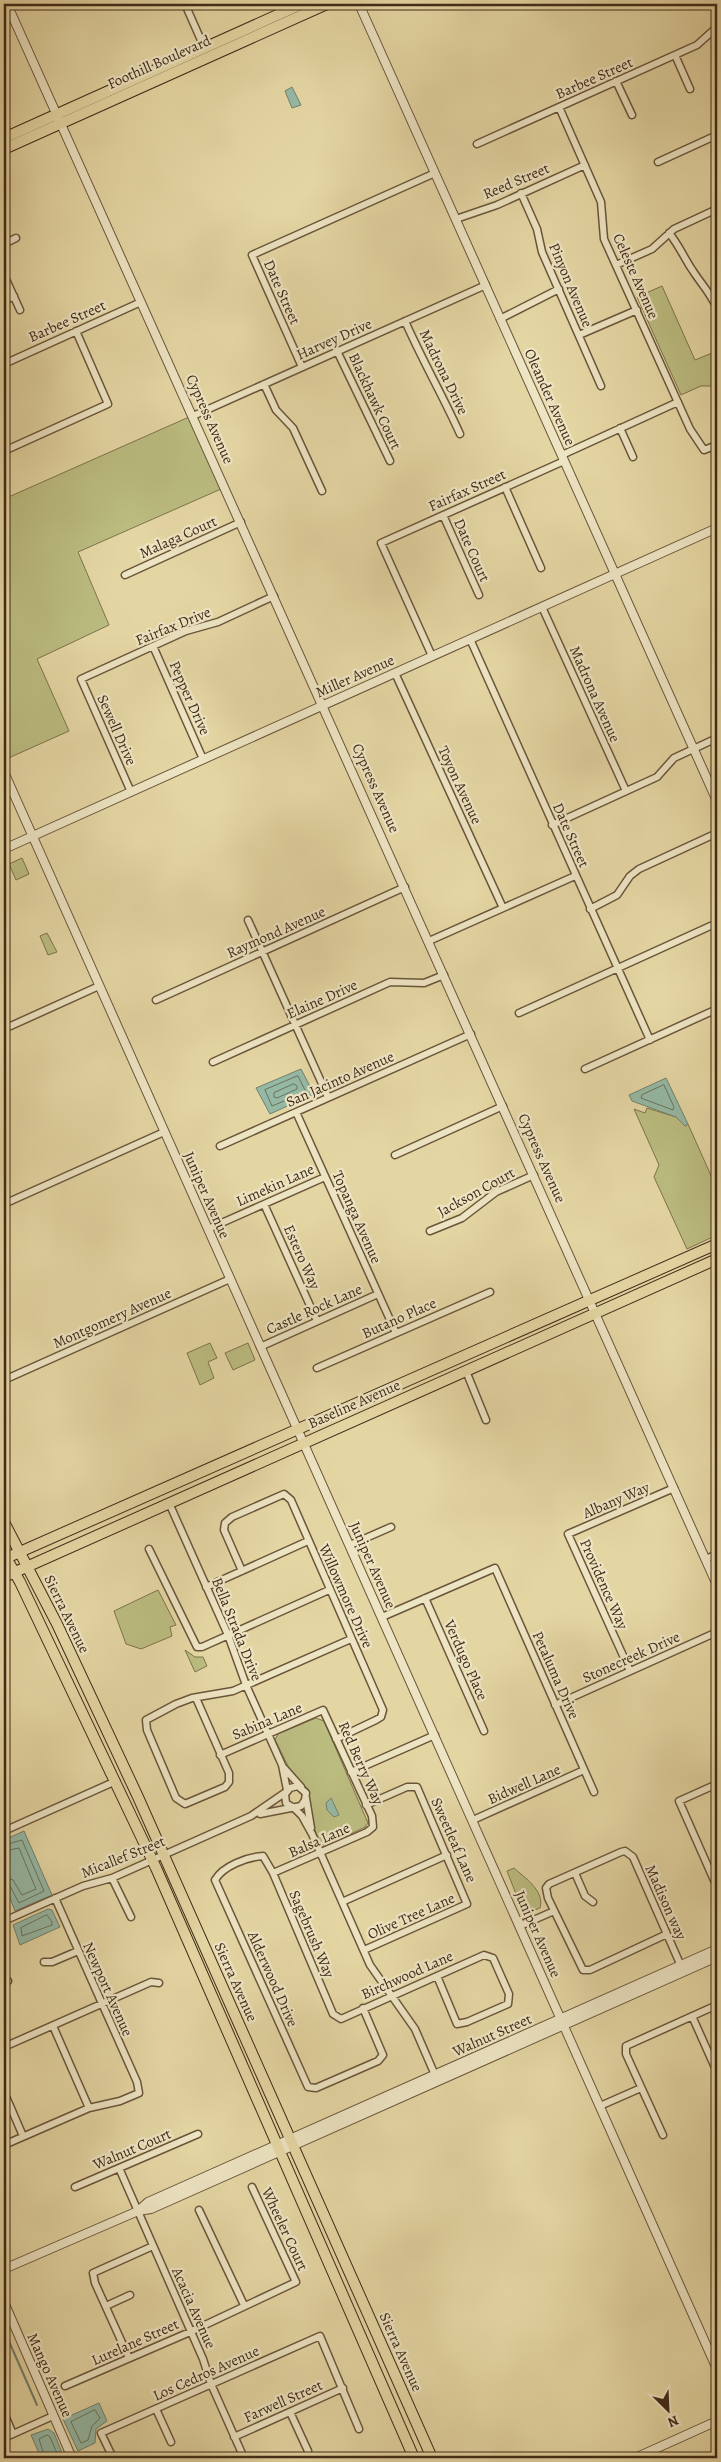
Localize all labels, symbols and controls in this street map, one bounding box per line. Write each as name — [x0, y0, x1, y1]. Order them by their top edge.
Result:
street label: Foothill Boulevard — [104, 30, 215, 94]
street label: Barbee Street — [552, 52, 636, 104]
street label: Reed Street — [480, 158, 552, 204]
street label: Celeste Avenue — [608, 230, 664, 322]
street label: Pinyon Avenue — [544, 240, 598, 331]
street label: Date Street — [259, 256, 305, 328]
street label: Barbee Street — [25, 295, 109, 347]
street label: Harvey Drive — [293, 313, 375, 365]
street label: Madrona Drive — [415, 326, 473, 418]
street label: Oleander Avenue — [520, 345, 580, 449]
street label: Blackhawk Court — [344, 349, 406, 453]
street label: Cypress Avenue — [181, 371, 239, 467]
street label: Fairfax Street — [425, 464, 509, 516]
street label: Malaga Court — [136, 511, 220, 563]
street label: Date Court — [449, 515, 495, 585]
street label: Fairfax Drive — [132, 602, 214, 650]
street label: Madrona Avenue — [565, 643, 625, 746]
street label: Miller Avenue — [312, 650, 398, 702]
street label: Pepper Drive — [165, 658, 215, 739]
street label: Sewell Drive — [93, 691, 142, 769]
street label: Cypress Avenue — [347, 740, 405, 836]
street label: Toyon Avenue — [433, 743, 487, 828]
street label: Date Street — [548, 799, 594, 871]
street label: Raymond Avenue — [223, 901, 329, 963]
street label: Elaine Drive — [284, 974, 361, 1023]
street label: San Jacinto Avenue — [283, 1046, 397, 1112]
street label: Cypress Avenue — [513, 1110, 571, 1206]
street label: Juniper Avenue — [179, 1148, 235, 1242]
street label: Limekin Lane — [233, 1159, 317, 1211]
street label: Jackson Court — [434, 1163, 518, 1221]
street label: Topanga Avenue — [328, 1167, 387, 1267]
street label: Estero Way — [279, 1222, 325, 1293]
street label: Castle Rock Lane — [263, 1279, 365, 1339]
street label: Montgomery Avenue — [50, 1283, 175, 1353]
street label: Butano Place — [359, 1293, 440, 1343]
street label: Baseline Avenue — [305, 1375, 404, 1433]
street label: Albany Way — [579, 1477, 653, 1523]
street label: Juniper Avenue — [345, 1518, 401, 1612]
street label: Providence Way — [575, 1536, 633, 1633]
street label: Willowmore Drive — [314, 1540, 378, 1651]
street label: Sierra Avenue — [39, 1572, 95, 1657]
street label: Bella Strada Drive — [207, 1574, 267, 1684]
street label: Verdugo Place — [439, 1616, 493, 1704]
street label: Stonecreek Drive — [579, 1626, 683, 1687]
street label: Petaluma Drive — [528, 1628, 584, 1722]
street label: Sabina Lane — [229, 1697, 305, 1745]
street label: Red Berry Way — [334, 1718, 388, 1808]
street label: Bidwell Lane — [484, 1759, 564, 1809]
street label: Sweetleaf Lane — [426, 1794, 482, 1886]
street label: Balsa Lane — [285, 1818, 353, 1862]
street label: Micallef Street — [78, 1831, 168, 1883]
street label: Madison way — [641, 1861, 692, 1943]
street label: Sagebrush Way — [285, 1887, 340, 1981]
street label: Juniper Avenue — [510, 1887, 566, 1981]
street label: Olive Tree Lane — [364, 1888, 458, 1944]
street label: Alderwood Drive — [243, 1927, 303, 2030]
street label: Newport Avenue — [78, 1939, 138, 2040]
street label: Sierra Avenue — [210, 1939, 262, 2025]
street label: Birchwood Lane — [358, 1946, 456, 2004]
street label: Walnut Street — [448, 2009, 535, 2062]
street label: Walnut Court — [89, 2124, 174, 2175]
street label: Wheeler Court — [257, 2183, 313, 2274]
street label: Acacia Avenue — [167, 2263, 221, 2352]
street label: Sierra Avenue — [375, 2309, 427, 2395]
street label: Lurelane Street — [88, 2314, 182, 2370]
street label: Mango Avenue — [22, 2330, 78, 2421]
street label: Los Cedros Avenue — [150, 2340, 263, 2405]
street label: Farwell Street — [240, 2375, 326, 2427]
north arrow — [644, 2384, 694, 2434]
text: N — [665, 2411, 682, 2432]

